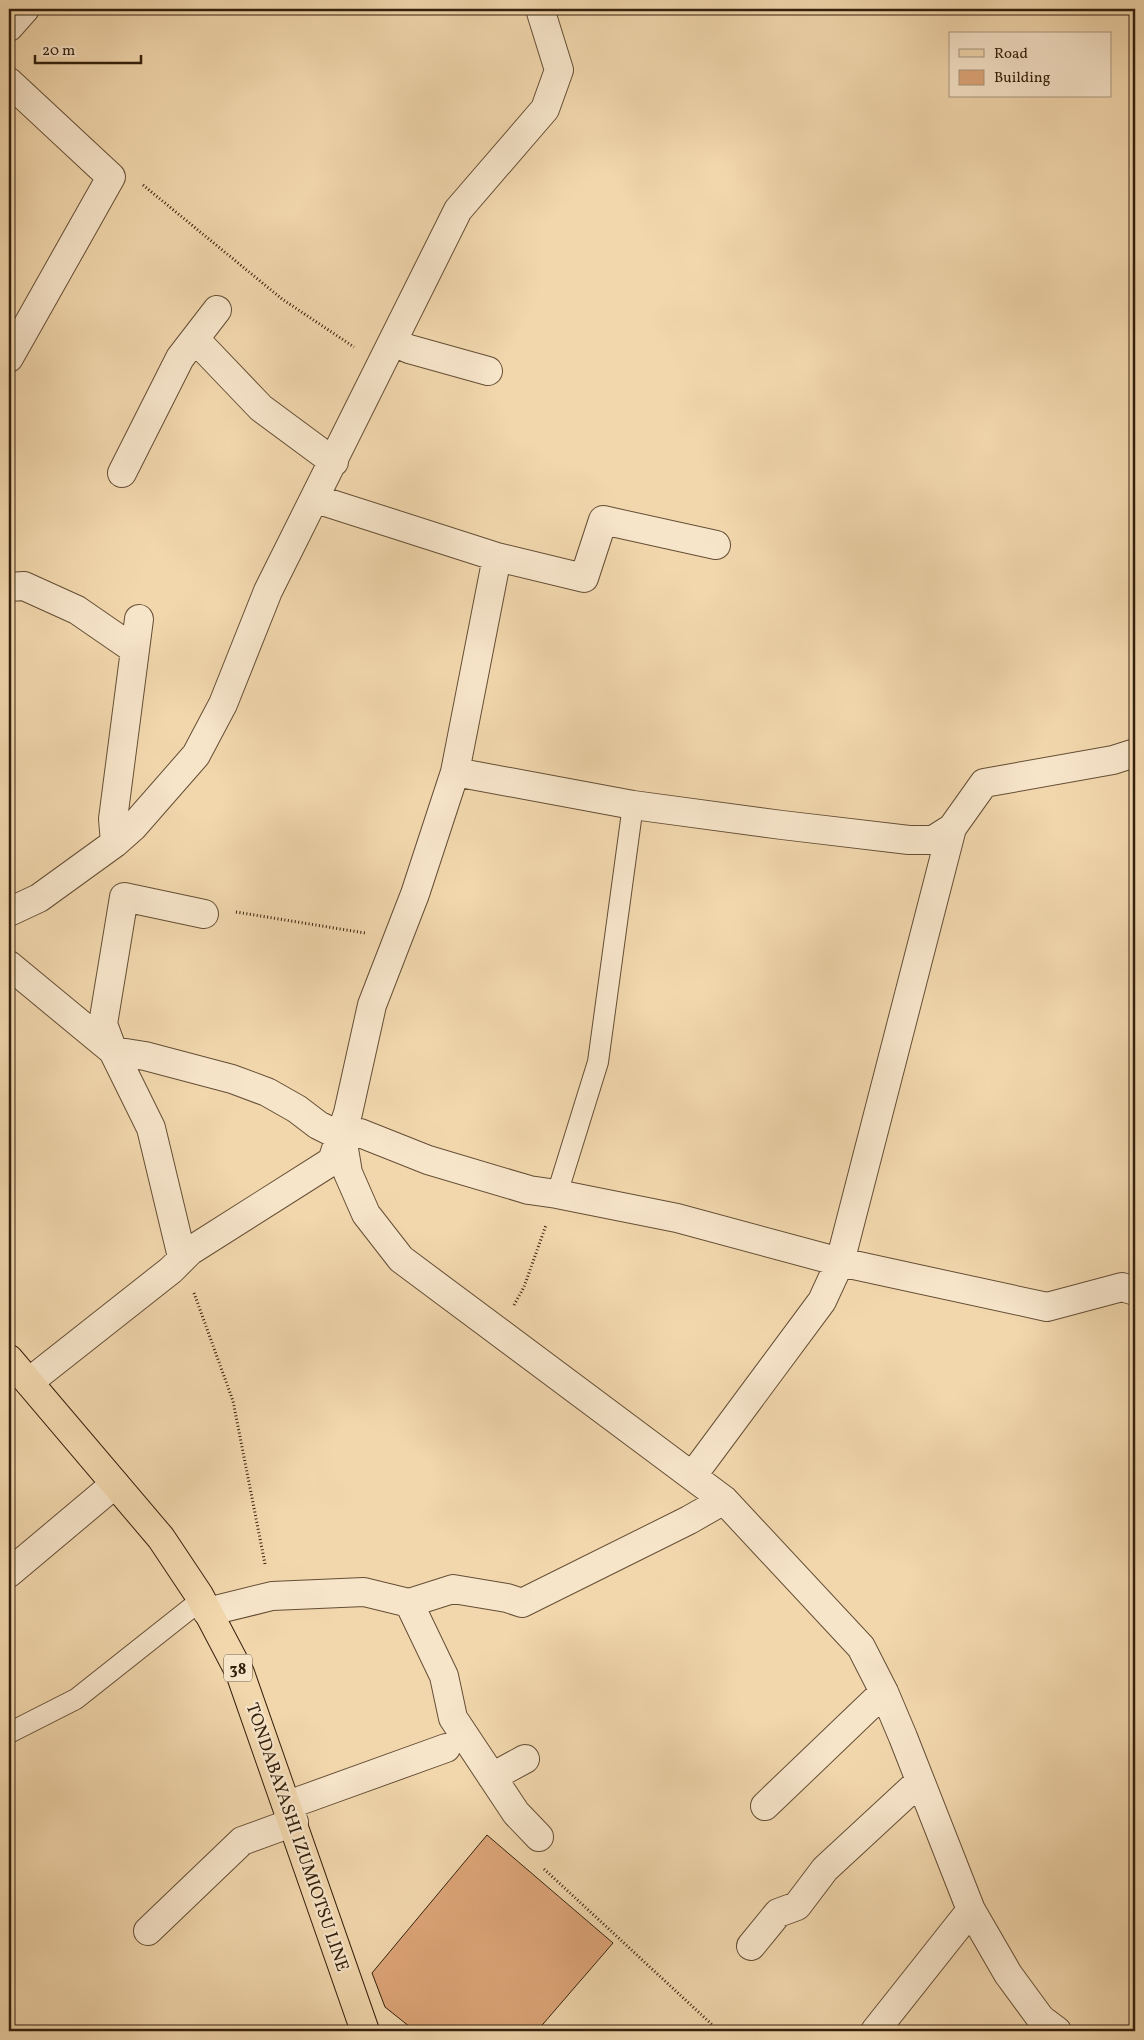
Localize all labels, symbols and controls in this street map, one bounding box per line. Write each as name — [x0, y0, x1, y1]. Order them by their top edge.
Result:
scale bar — [35, 32, 141, 64]
legend — [949, 32, 1112, 98]
text: 20 m — [42, 41, 75, 62]
text: Road — [994, 44, 1028, 65]
text: Building — [994, 68, 1051, 89]
road number: 38 — [224, 1655, 252, 1682]
street label: TONDABAYASHI IZUMIOTSU LINE — [239, 1700, 354, 1975]

